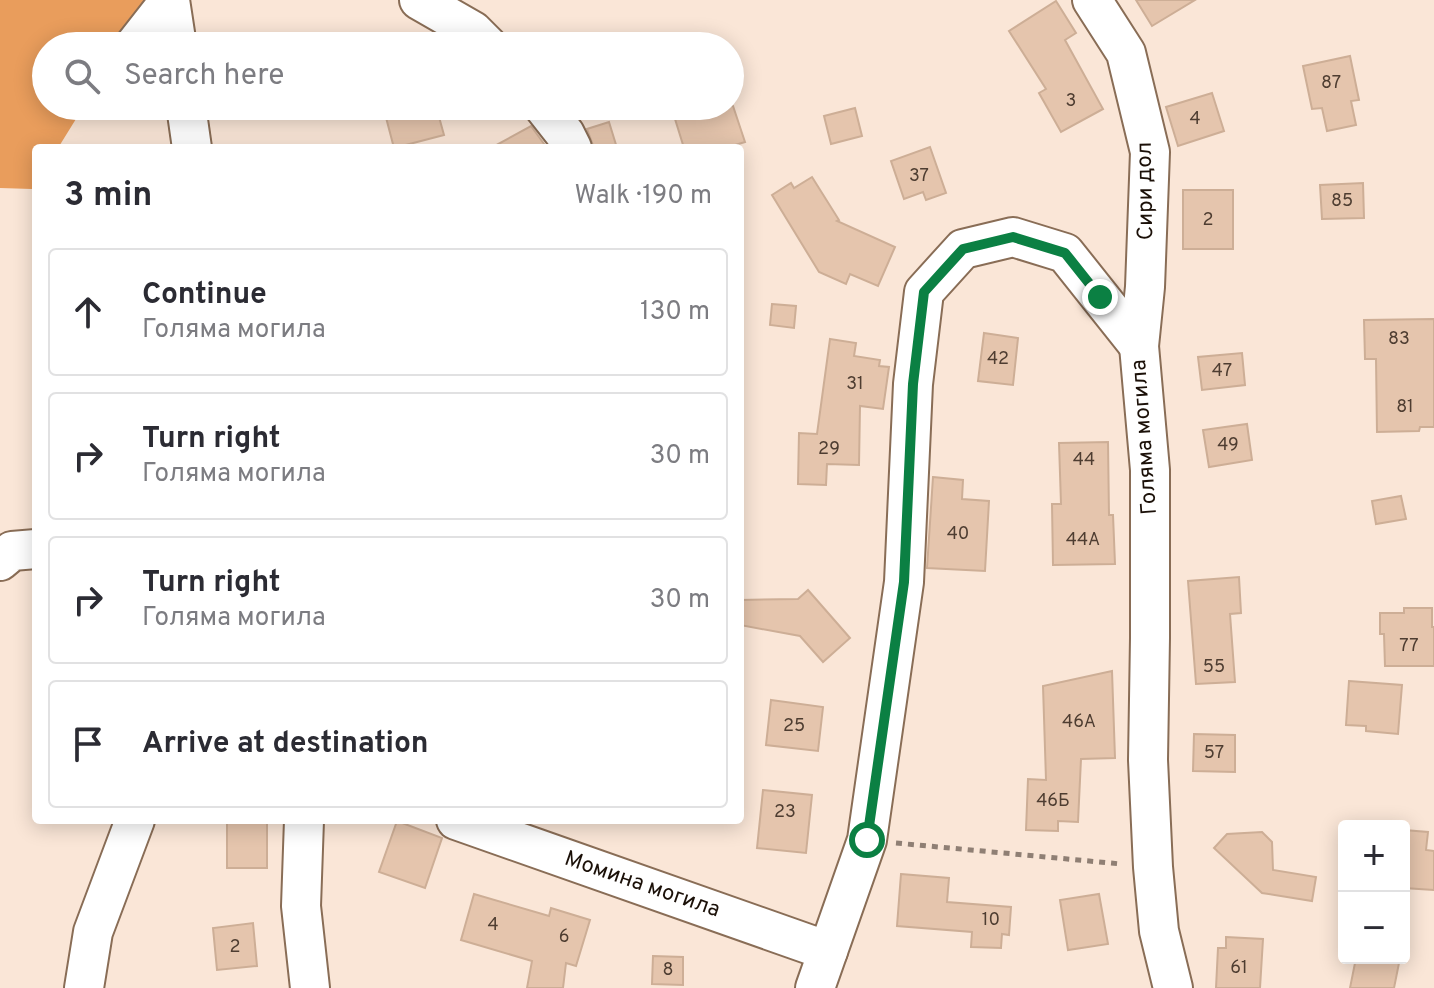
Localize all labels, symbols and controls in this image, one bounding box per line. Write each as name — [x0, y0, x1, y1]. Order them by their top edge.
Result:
search box — [32, 32, 744, 120]
icon: search — [60, 54, 104, 98]
text: Search here — [124, 58, 284, 95]
house number: 87 — [1321, 72, 1341, 95]
house number: 3 — [1066, 90, 1076, 113]
house number: 4 — [1189, 108, 1201, 131]
street label: Сири дол — [1132, 142, 1160, 240]
house number: 37 — [909, 165, 929, 188]
text: 3 min — [64, 175, 152, 218]
text: Walk · 190 m — [574, 180, 712, 213]
house number: 85 — [1331, 190, 1353, 213]
house number: 2 — [1202, 209, 1214, 232]
text: Continue — [142, 277, 267, 314]
route end — [1082, 279, 1118, 315]
icon: ahead — [66, 290, 110, 334]
text: 130 m — [640, 296, 710, 329]
text: Голяма могила — [142, 314, 326, 347]
house number: 83 — [1388, 328, 1410, 351]
house number: 42 — [987, 348, 1009, 371]
street label: Голяма могила — [1126, 359, 1164, 515]
house number: 47 — [1212, 360, 1232, 383]
house number: 31 — [846, 373, 864, 396]
house number: 81 — [1396, 396, 1414, 419]
text: Turn right — [142, 421, 280, 458]
icon: right — [66, 434, 110, 478]
house number: 49 — [1217, 434, 1239, 457]
house number: 29 — [818, 438, 840, 461]
text: 30 m — [650, 440, 710, 473]
house number: 44 — [1073, 449, 1095, 472]
text: Голяма могила — [142, 458, 326, 491]
house number: 40 — [947, 523, 969, 546]
house number: 44А — [1066, 529, 1100, 552]
text: Turn right — [142, 565, 280, 602]
icon: right — [66, 578, 110, 622]
text: 30 m — [650, 584, 710, 617]
text: Голяма могила — [142, 602, 326, 635]
house number: 77 — [1399, 635, 1419, 658]
house number: 55 — [1203, 656, 1225, 679]
house number: 46А — [1062, 711, 1096, 734]
house number: 25 — [783, 715, 805, 738]
icon: arrive — [66, 722, 110, 766]
text: Arrive at destination — [142, 726, 428, 763]
house number: 57 — [1204, 742, 1224, 765]
house number: 46Б — [1036, 790, 1070, 813]
house number: 23 — [774, 801, 796, 824]
map controls — [1338, 820, 1410, 964]
button: + — [1338, 820, 1410, 892]
route start — [849, 822, 885, 858]
street label: Момина могила — [561, 846, 723, 924]
button: − — [1338, 892, 1410, 964]
house number: 10 — [982, 909, 1000, 932]
house number: 4 — [487, 914, 499, 937]
house number: 6 — [559, 926, 569, 949]
house number: 2 — [229, 936, 241, 959]
house number: 61 — [1230, 957, 1248, 980]
house number: 8 — [663, 959, 674, 982]

